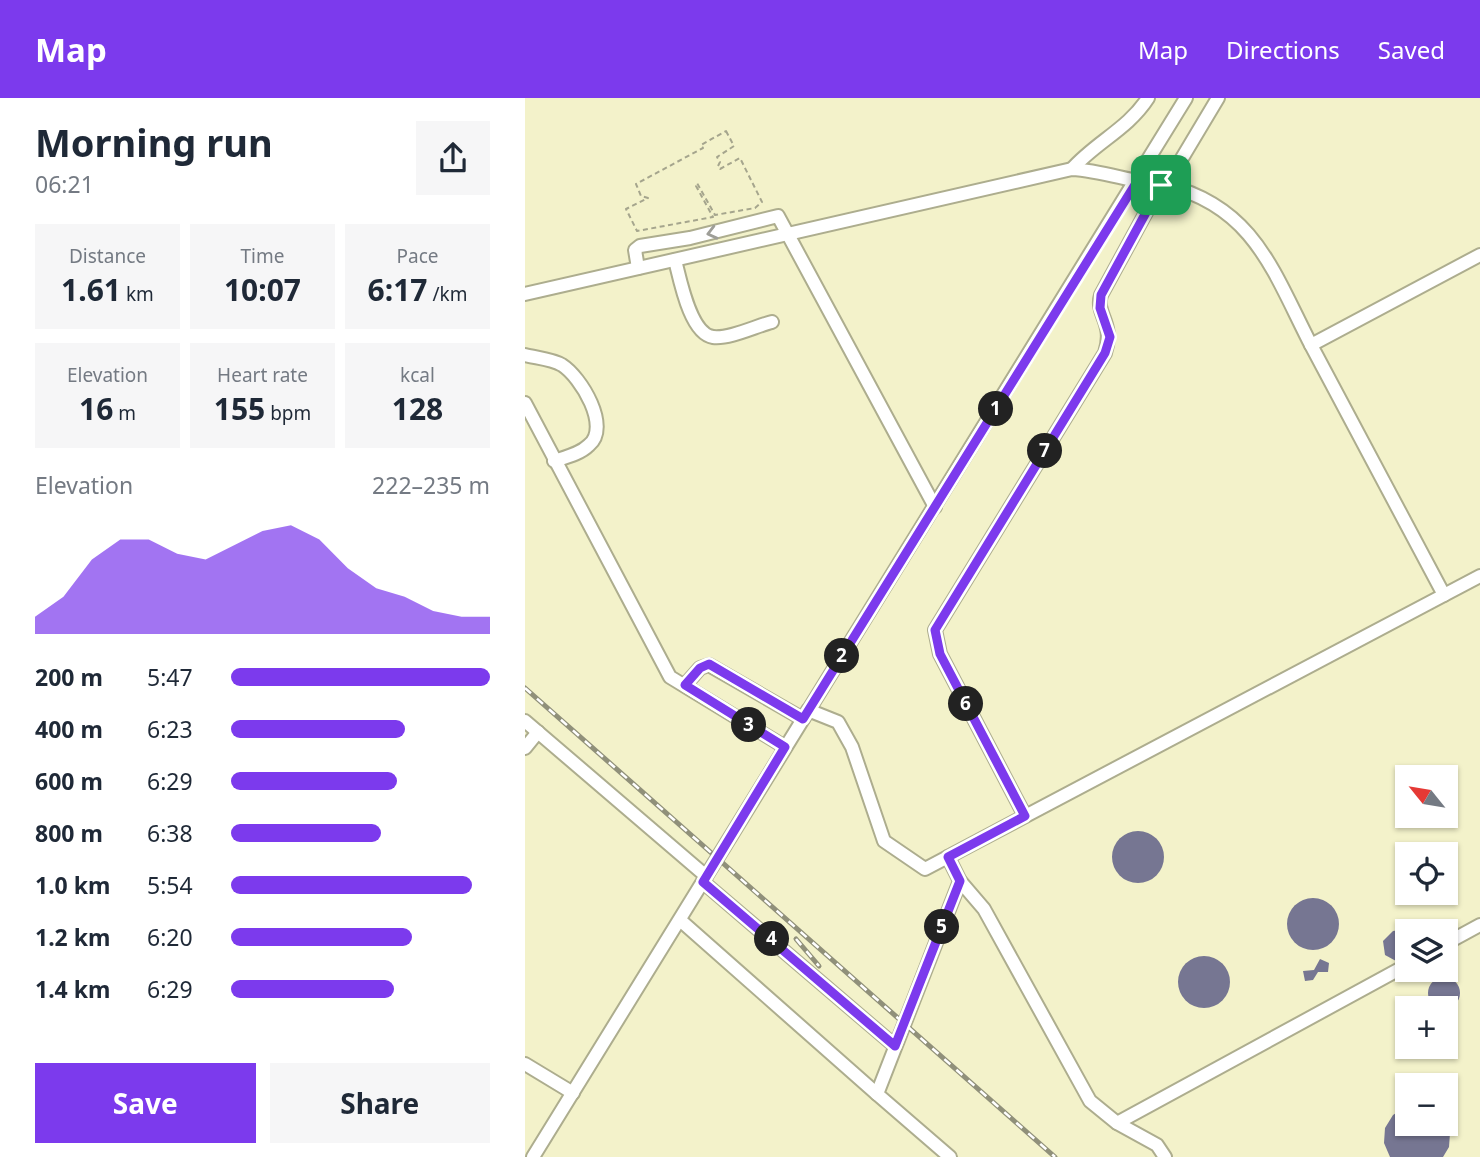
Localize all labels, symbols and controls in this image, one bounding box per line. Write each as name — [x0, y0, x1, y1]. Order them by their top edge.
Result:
text: Map — [35, 27, 107, 72]
text: Map — [1138, 33, 1188, 66]
text: Directions — [1226, 33, 1340, 66]
text: Saved — [1378, 33, 1445, 66]
text: Morning run — [35, 116, 273, 168]
button: share — [416, 121, 490, 195]
pin — [1131, 155, 1191, 215]
icon: arrive — [1142, 166, 1180, 204]
text: 06:21 — [35, 168, 94, 200]
one-way arrow — [706, 224, 718, 239]
text: Distance — [69, 243, 146, 269]
text: Time — [241, 243, 284, 269]
text: Pace — [397, 243, 439, 269]
text: 1.61 — [61, 269, 121, 310]
text: 10:07 — [224, 269, 301, 310]
text: 6:17 — [368, 269, 428, 310]
text: km — [121, 281, 154, 307]
text: /km — [428, 281, 467, 307]
text: Elevation — [67, 362, 148, 388]
text: Heart rate — [217, 362, 308, 388]
text: kcal — [400, 362, 435, 388]
text: 16 — [79, 388, 113, 429]
text: 155 — [214, 388, 265, 429]
text: 128 — [392, 388, 443, 429]
pin: 1 — [979, 392, 1014, 426]
text: 1 — [990, 395, 1001, 421]
text: m — [113, 400, 136, 426]
text: bpm — [265, 400, 311, 426]
pin: 7 — [1028, 434, 1063, 468]
text: 7 — [1039, 437, 1050, 463]
text: Elevation — [35, 469, 133, 501]
text: 222–235 m — [372, 469, 490, 501]
pin: 2 — [825, 638, 859, 674]
text: 2 — [836, 642, 847, 668]
text: 200 m — [35, 661, 103, 693]
text: 5:47 — [147, 661, 193, 693]
pin: 6 — [949, 686, 983, 722]
text: 6 — [960, 690, 971, 716]
pin: 3 — [731, 708, 767, 742]
text: 3 — [743, 711, 754, 737]
text: 400 m — [35, 713, 103, 745]
text: 6:23 — [147, 713, 193, 745]
text: 600 m — [35, 765, 103, 797]
text: 6:29 — [147, 765, 193, 797]
north arrow — [1395, 765, 1458, 828]
map controls — [1395, 765, 1458, 1136]
text: 800 m — [35, 817, 103, 849]
text: 6:38 — [147, 817, 193, 849]
button: locate — [1395, 842, 1458, 905]
text: 1.0 km — [35, 869, 110, 901]
text: 5:54 — [147, 869, 193, 901]
pin: 5 — [925, 910, 959, 944]
text: 5 — [936, 913, 947, 939]
button: layers — [1395, 919, 1458, 982]
text: 1.2 km — [35, 921, 110, 953]
text: 6:20 — [147, 921, 193, 953]
pin: 4 — [755, 922, 789, 956]
text: 4 — [766, 925, 777, 951]
text: 1.4 km — [35, 973, 110, 1005]
text: 6:29 — [147, 973, 193, 1005]
button: + — [1395, 996, 1458, 1059]
button: Save — [35, 1063, 256, 1143]
button: Share — [270, 1063, 490, 1143]
button: − — [1395, 1073, 1458, 1136]

